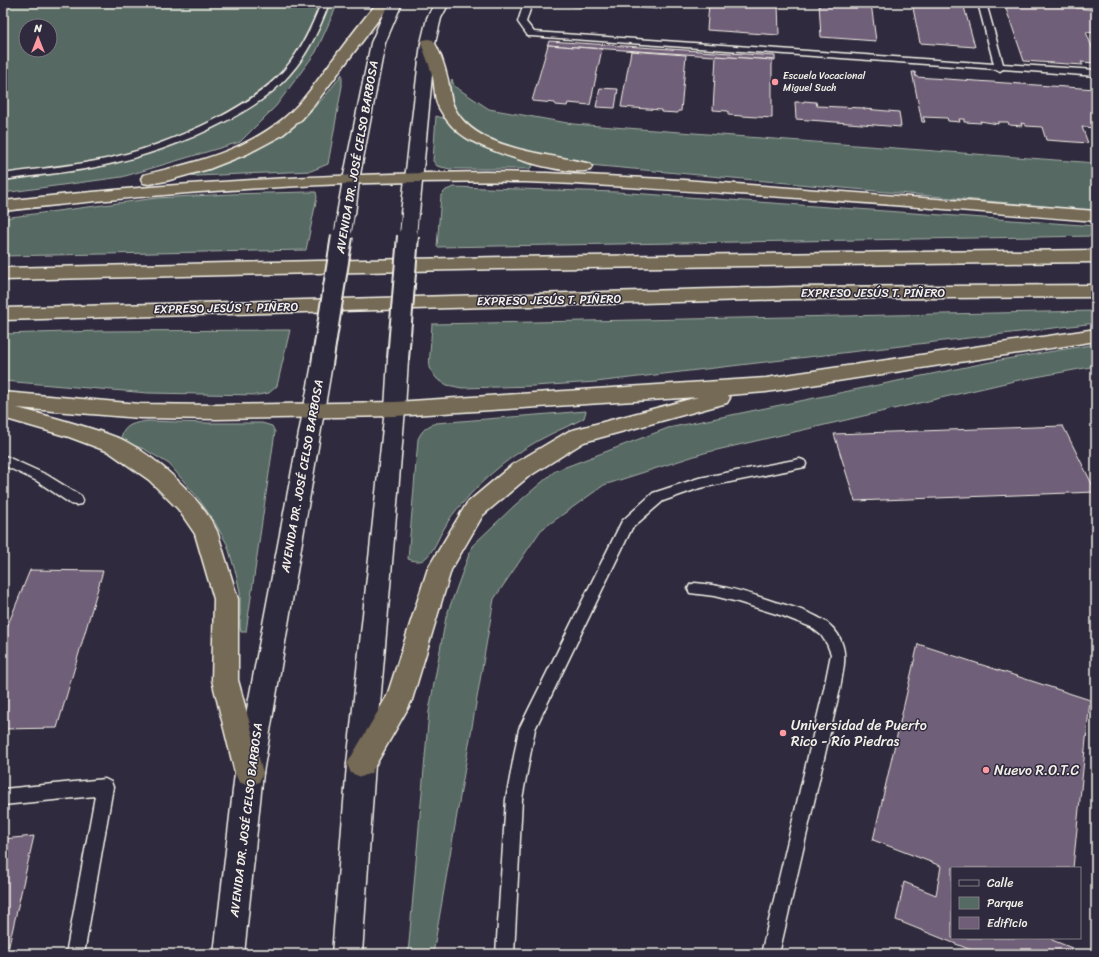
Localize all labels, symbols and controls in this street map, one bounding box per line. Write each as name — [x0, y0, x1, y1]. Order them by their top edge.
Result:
north arrow — [18, 18, 58, 58]
text: N — [33, 19, 42, 38]
street label: AVENIDA DR. JOSÉ CELSO BARBOSA — [329, 59, 385, 256]
place label: Escuela Vocacional Miguel Such — [783, 67, 867, 97]
marker: Escuela Vocacional Miguel Such — [770, 77, 780, 87]
street label: EXPRESO JESÚS T. PIÑERO — [801, 282, 946, 304]
street label: EXPRESO JESÚS T. PIÑERO — [476, 288, 622, 312]
street label: EXPRESO JESÚS T. PIÑERO — [153, 296, 299, 320]
street label: AVENIDA DR. JOSÉ CELSO BARBOSA — [274, 378, 330, 575]
place label: Universidad de Puerto Rico - Río Piedras — [791, 713, 927, 754]
street label: AVENIDA DR. JOSÉ CELSO BARBOSA — [223, 721, 269, 919]
marker: Universidad de Puerto Rico - Río Piedras — [778, 728, 788, 738]
place label: Nuevo R.O.T.C — [994, 758, 1079, 783]
marker: Nuevo R.O.T.C — [981, 765, 991, 775]
legend — [951, 867, 1081, 939]
text: Calle — [987, 872, 1014, 894]
text: Parque — [987, 892, 1024, 914]
text: Edificio — [987, 912, 1027, 934]

